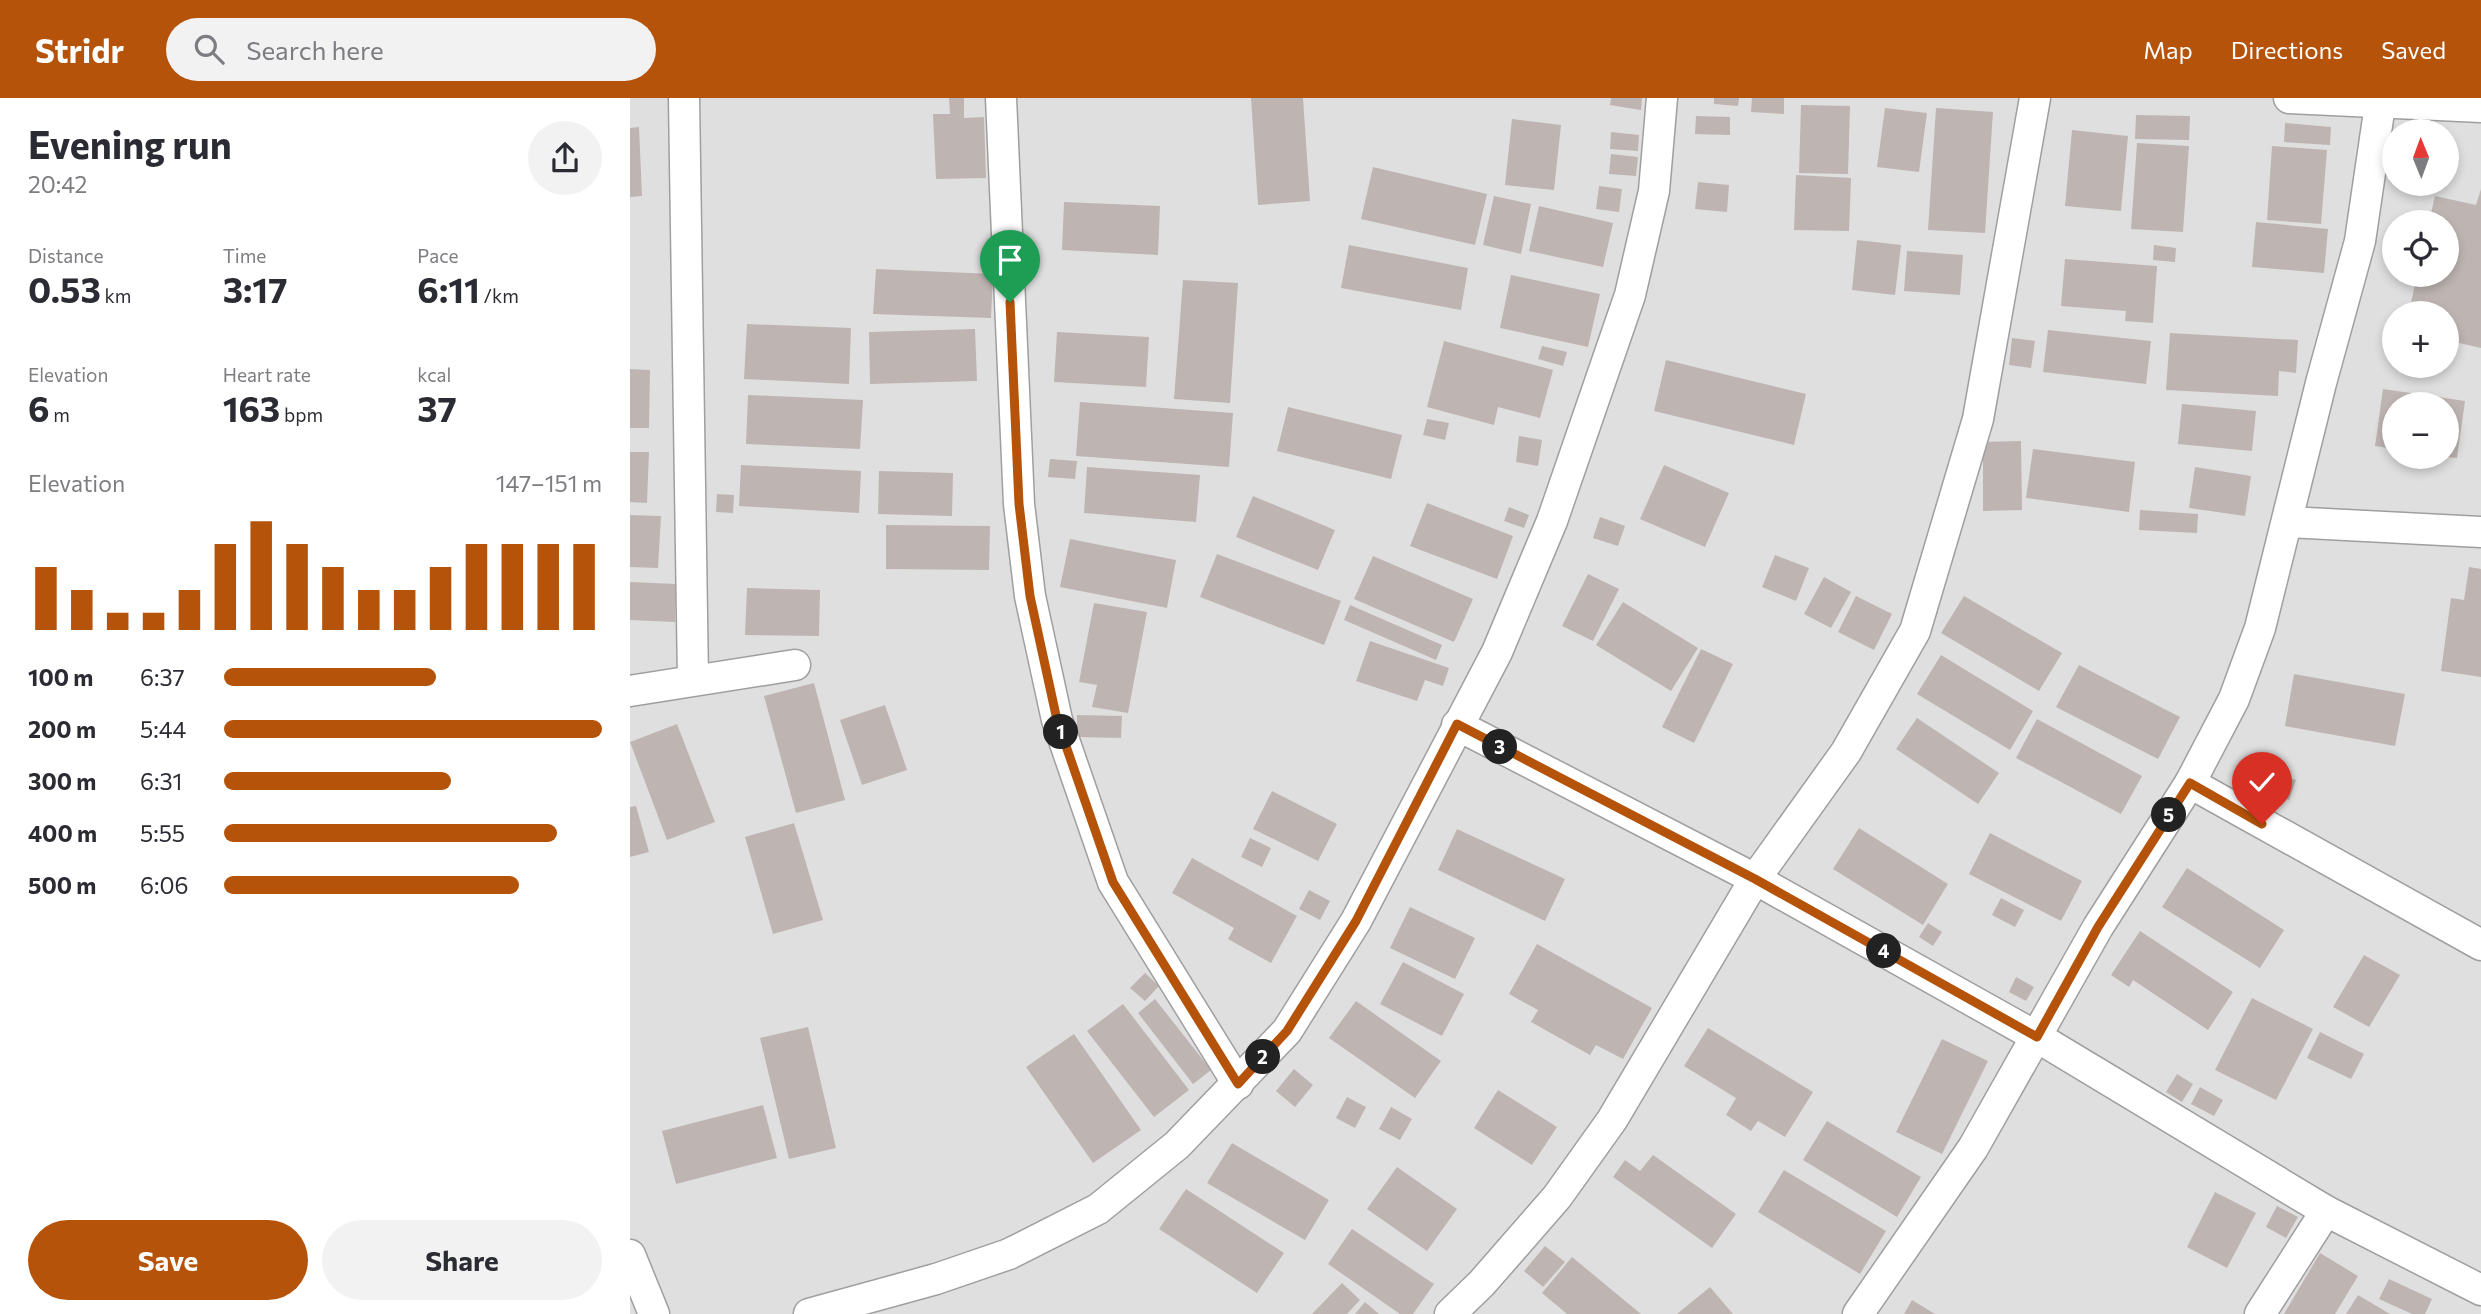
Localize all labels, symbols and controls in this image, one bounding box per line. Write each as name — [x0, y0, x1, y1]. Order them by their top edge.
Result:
search box — [166, 18, 656, 81]
text: Stridr — [35, 29, 124, 70]
icon: search — [190, 30, 228, 68]
text: Search here — [246, 34, 384, 65]
text: Map — [2143, 35, 2193, 64]
text: Directions — [2231, 35, 2343, 64]
text: Saved — [2381, 35, 2446, 64]
north arrow — [2382, 119, 2459, 196]
map controls — [2382, 119, 2459, 469]
text: Evening run — [28, 120, 232, 167]
button: share — [528, 121, 602, 195]
text: 20:42 — [28, 170, 87, 198]
button: locate — [2382, 210, 2459, 287]
pin — [980, 230, 1040, 302]
icon: arrive — [991, 241, 1029, 279]
text: Distance — [28, 244, 104, 267]
text: Time — [223, 244, 266, 267]
text: Pace — [417, 244, 459, 267]
text: 0.53 — [28, 267, 101, 310]
text: 3:17 — [223, 267, 287, 310]
text: 6:11 — [417, 267, 480, 310]
text: km — [101, 284, 131, 307]
text: /km — [480, 284, 519, 307]
button: + — [2382, 301, 2459, 378]
text: Elevation — [28, 363, 108, 386]
text: Heart rate — [223, 363, 311, 386]
text: kcal — [417, 363, 451, 386]
text: 6 — [28, 386, 50, 429]
text: 163 — [223, 386, 280, 429]
text: 37 — [417, 386, 457, 429]
button: − — [2382, 392, 2459, 469]
text: m — [50, 403, 70, 426]
text: bpm — [280, 403, 323, 426]
text: Elevation — [28, 469, 125, 497]
text: 147–151 m — [496, 469, 602, 497]
text: 100 m — [28, 663, 93, 691]
text: 6:37 — [140, 663, 185, 691]
pin: 1 — [1044, 714, 1078, 750]
text: 200 m — [28, 715, 96, 743]
text: 5:44 — [140, 715, 186, 743]
text: 1 — [1056, 720, 1065, 743]
pin: 3 — [1482, 730, 1518, 764]
text: 3 — [1494, 735, 1505, 758]
pin — [2232, 752, 2292, 824]
icon: check — [2243, 763, 2281, 801]
text: 300 m — [28, 767, 96, 795]
text: 6:31 — [140, 767, 182, 795]
pin: 5 — [2152, 798, 2186, 832]
text: 5 — [2163, 803, 2174, 826]
text: 400 m — [28, 819, 97, 847]
text: 5:55 — [140, 819, 185, 847]
text: 500 m — [28, 871, 96, 899]
text: 6:06 — [140, 871, 188, 899]
pin: 4 — [1866, 934, 1902, 968]
text: 4 — [1878, 939, 1889, 962]
pin: 2 — [1246, 1040, 1280, 1074]
text: 2 — [1257, 1045, 1268, 1068]
button: Save — [28, 1220, 308, 1300]
button: Share — [322, 1220, 602, 1300]

